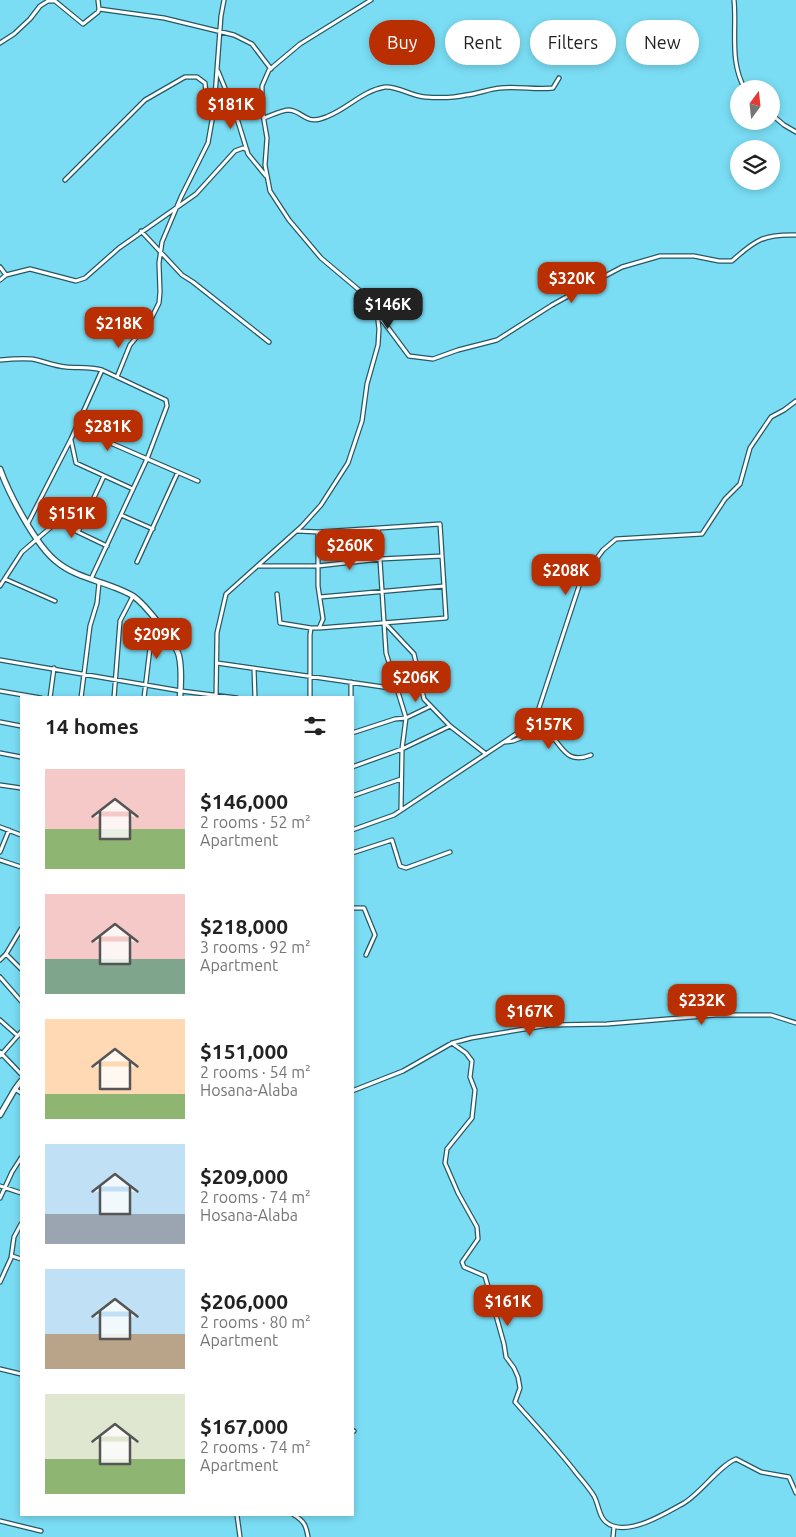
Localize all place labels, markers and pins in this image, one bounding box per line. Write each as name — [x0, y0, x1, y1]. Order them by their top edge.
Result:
pin: $181K — [196, 88, 266, 130]
pin: $320K — [537, 262, 607, 304]
pin: $146K — [353, 288, 423, 330]
pin: $218K — [84, 306, 154, 349]
pin: $281K — [73, 410, 143, 452]
pin: $151K — [37, 496, 107, 539]
pin: $260K — [315, 528, 385, 571]
pin: $208K — [531, 554, 601, 596]
pin: $209K — [122, 618, 192, 660]
pin: $206K — [381, 660, 451, 703]
pin: $157K — [514, 708, 584, 750]
pin: $232K — [667, 984, 737, 1026]
pin: $167K — [495, 994, 565, 1037]
pin: $161K — [473, 1284, 543, 1327]

